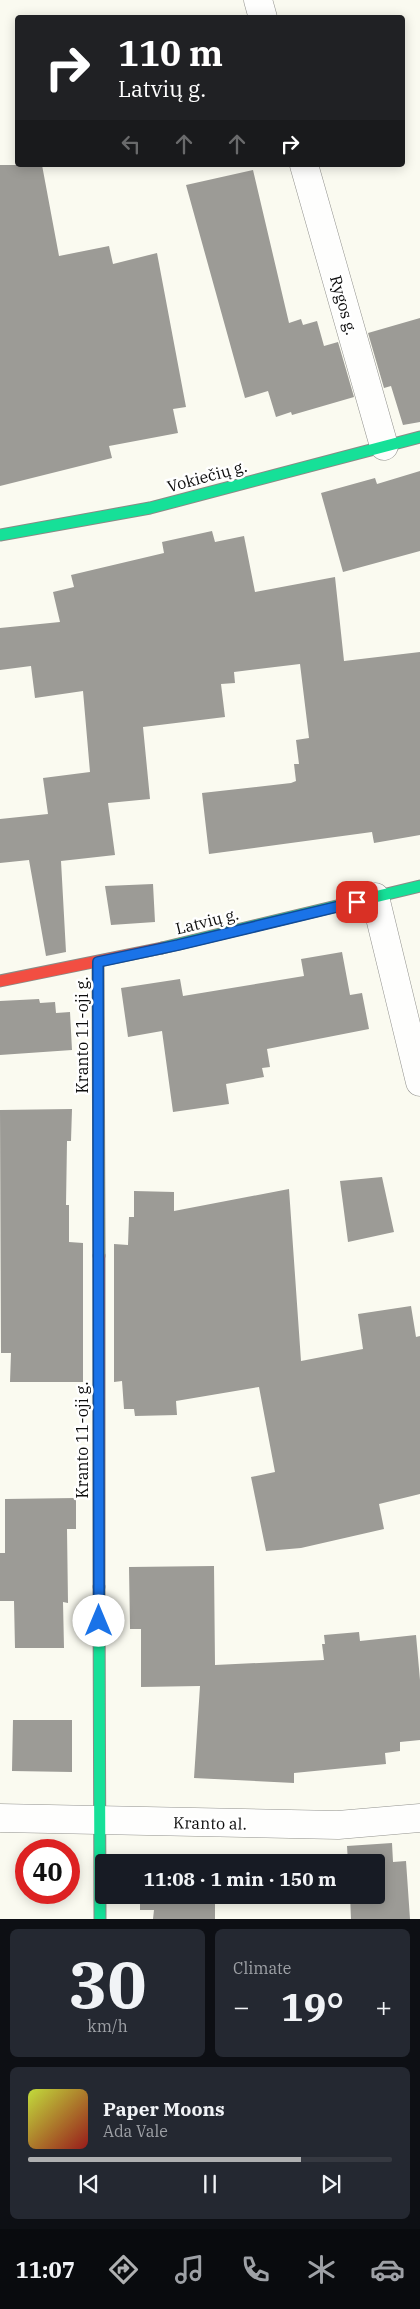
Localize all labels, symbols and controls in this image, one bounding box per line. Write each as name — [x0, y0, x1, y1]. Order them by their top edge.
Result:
text: 110 m — [118, 30, 223, 76]
icon: right — [35, 35, 100, 100]
text: Latvių g. — [118, 74, 206, 103]
icon: left — [117, 130, 145, 158]
icon: ahead — [170, 130, 198, 158]
icon: ahead — [223, 130, 251, 158]
icon: right — [276, 130, 304, 158]
street label: Rygos g. — [326, 273, 362, 337]
street label: Vokiečių g. — [165, 456, 249, 496]
pin — [336, 881, 378, 923]
icon: arrive — [343, 888, 371, 916]
street label: Latvių g. — [173, 904, 241, 938]
street label: Kranto 11-oji g. — [72, 976, 92, 1094]
street label: Kranto 11-oji g. — [72, 1381, 92, 1499]
position arrow — [72, 1594, 124, 1646]
street label: Kranto al. — [173, 1812, 247, 1834]
speed limit sign: 40 — [15, 1839, 80, 1904]
text: 11:08 · 1 min · 150 m — [144, 1867, 336, 1891]
text: 30 — [68, 1941, 147, 2026]
text: Climate — [233, 1958, 291, 1978]
text: 19° — [281, 1982, 344, 2031]
text: − — [233, 1988, 250, 2025]
text: + — [375, 1988, 392, 2025]
text: km/h — [87, 2016, 128, 2036]
text: Paper Moons — [103, 2097, 225, 2121]
text: Ada Vale — [103, 2121, 168, 2141]
icon: previous — [75, 2170, 103, 2198]
icon: pause — [196, 2170, 224, 2198]
icon: next — [317, 2170, 345, 2198]
icon: directions — [106, 2252, 141, 2287]
icon: music — [172, 2252, 207, 2287]
icon: phone — [238, 2252, 273, 2287]
icon: climate — [304, 2252, 339, 2287]
icon: car — [370, 2252, 405, 2287]
text: 11:07 — [15, 2255, 75, 2284]

